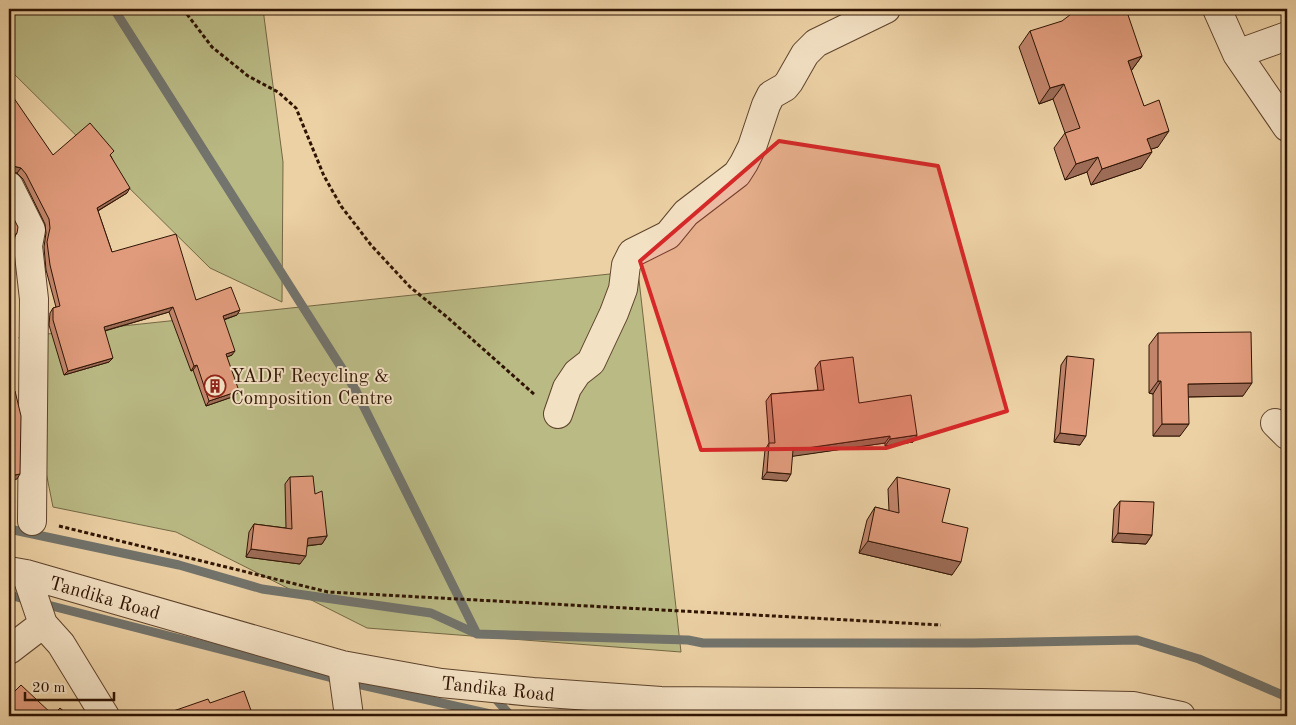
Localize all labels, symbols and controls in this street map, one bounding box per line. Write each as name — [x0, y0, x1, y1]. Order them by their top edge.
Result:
place label: YADF Recycling & Composition Centre — [231, 368, 393, 409]
building icon: YADF Recycling & Composition Centre — [203, 374, 227, 398]
street label: Tandika Road — [47, 575, 162, 624]
scale bar — [25, 670, 114, 702]
street label: Tandika Road — [440, 675, 556, 706]
text: 20 m — [32, 681, 66, 696]

